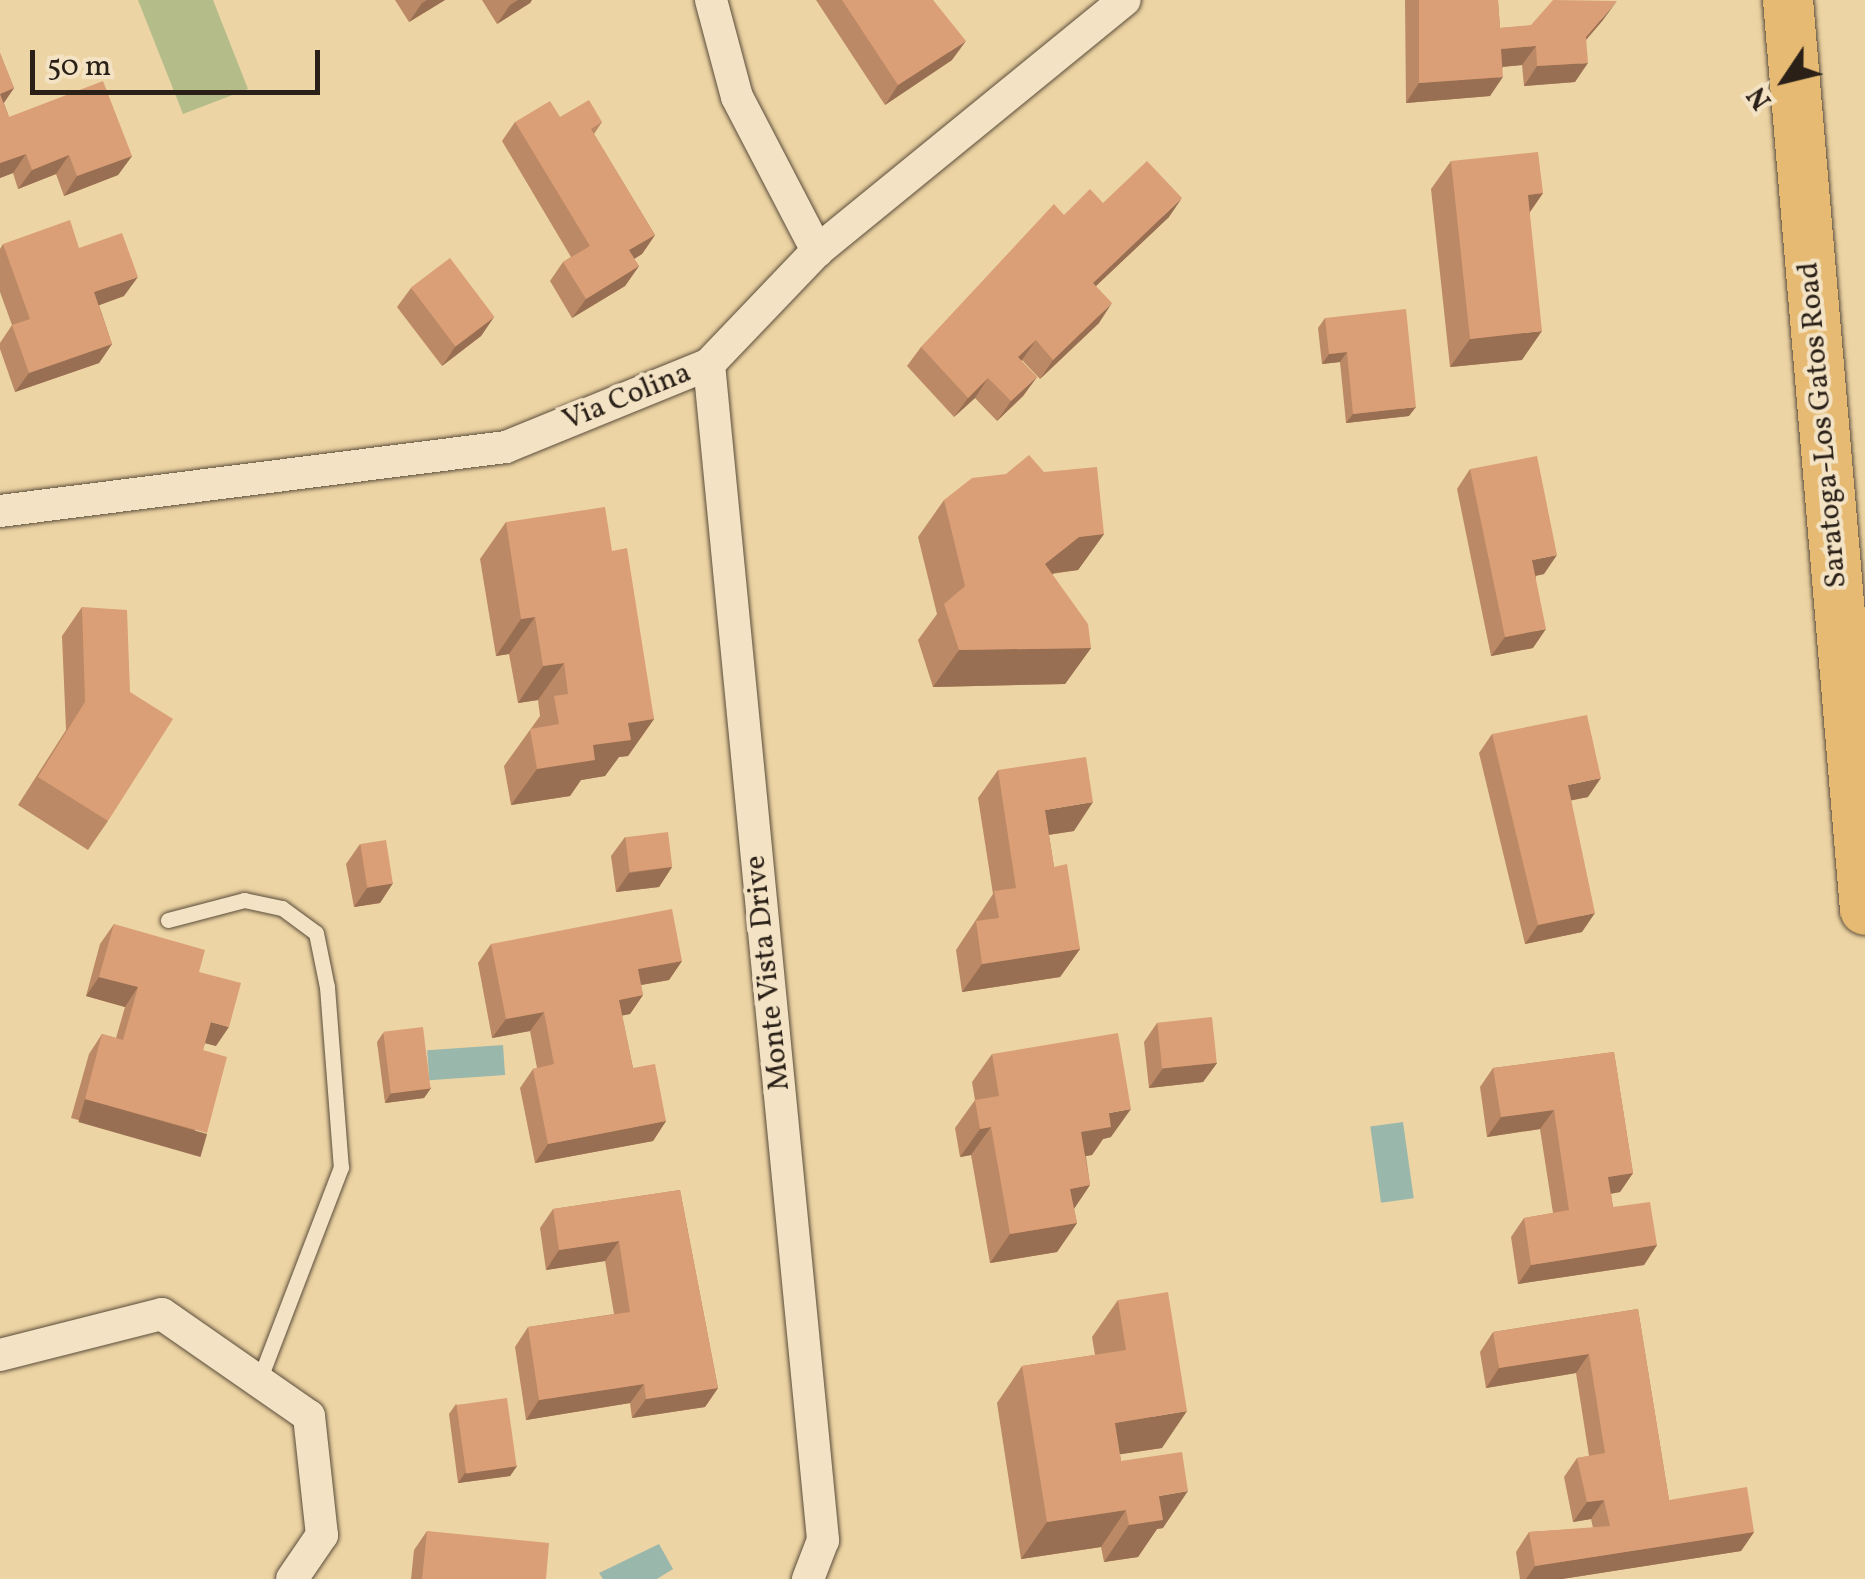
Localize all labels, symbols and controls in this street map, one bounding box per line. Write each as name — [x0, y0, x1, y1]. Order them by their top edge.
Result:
scale bar — [35, 30, 325, 92]
north arrow — [1735, 30, 1835, 130]
text: 50 m — [47, 46, 111, 88]
text: N — [1738, 78, 1782, 117]
street label: Saratoga-Los Gatos Road — [1791, 260, 1855, 590]
street label: Via Colina — [558, 355, 696, 439]
street label: Monte Vista Drive — [738, 853, 798, 1093]

